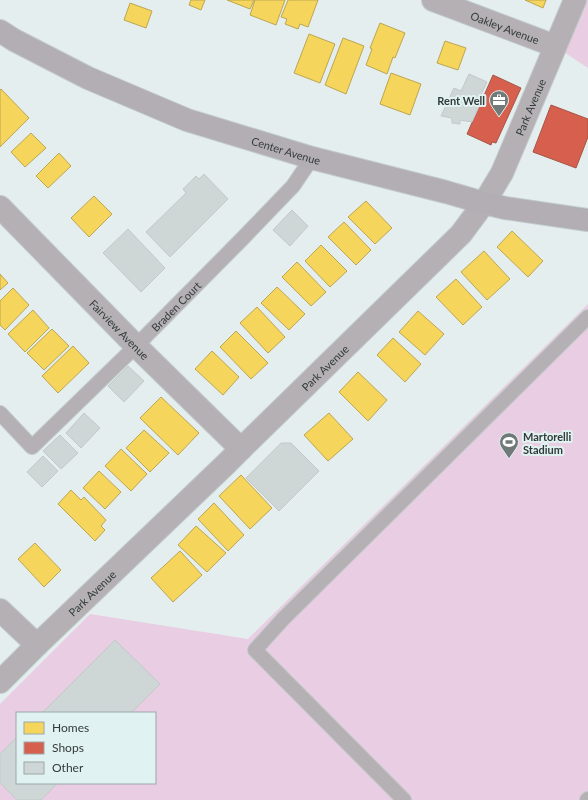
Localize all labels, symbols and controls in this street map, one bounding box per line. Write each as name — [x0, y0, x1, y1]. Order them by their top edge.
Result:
street label: Oakley Avenue — [469, 8, 541, 46]
street label: Park Avenue — [512, 77, 548, 137]
office icon: Rent Well — [488, 89, 510, 117]
place label: Rent Well — [437, 94, 485, 107]
street label: Center Avenue — [250, 134, 322, 166]
street label: Braden Court — [148, 278, 203, 334]
street label: Fairview Avenue — [87, 296, 152, 362]
street label: Park Avenue — [298, 341, 351, 393]
place label: Martorelli Stadium — [523, 430, 572, 456]
sports icon: Martorelli Stadium — [498, 431, 520, 459]
street label: Park Avenue — [65, 567, 118, 618]
legend — [16, 712, 156, 784]
text: Homes — [52, 720, 89, 735]
text: Shops — [52, 740, 84, 755]
text: Other — [52, 760, 84, 775]

